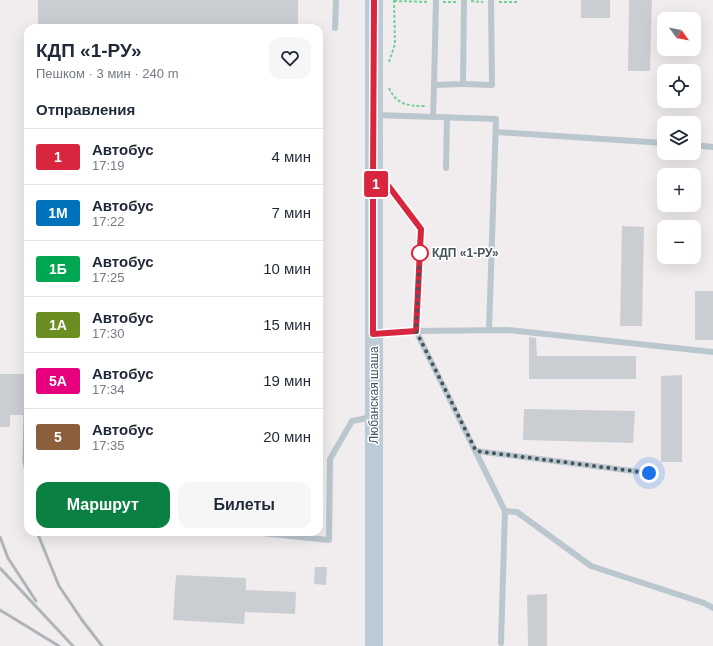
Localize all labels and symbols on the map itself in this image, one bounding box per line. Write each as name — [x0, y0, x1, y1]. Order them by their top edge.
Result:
north arrow — [657, 12, 701, 56]
line badge: 1 — [363, 171, 389, 197]
marker: КДП «1-РУ» — [411, 244, 429, 262]
place label: КДП «1-РУ» — [432, 246, 499, 260]
street label: Любанская шаша — [367, 346, 381, 444]
your location — [639, 463, 659, 483]

